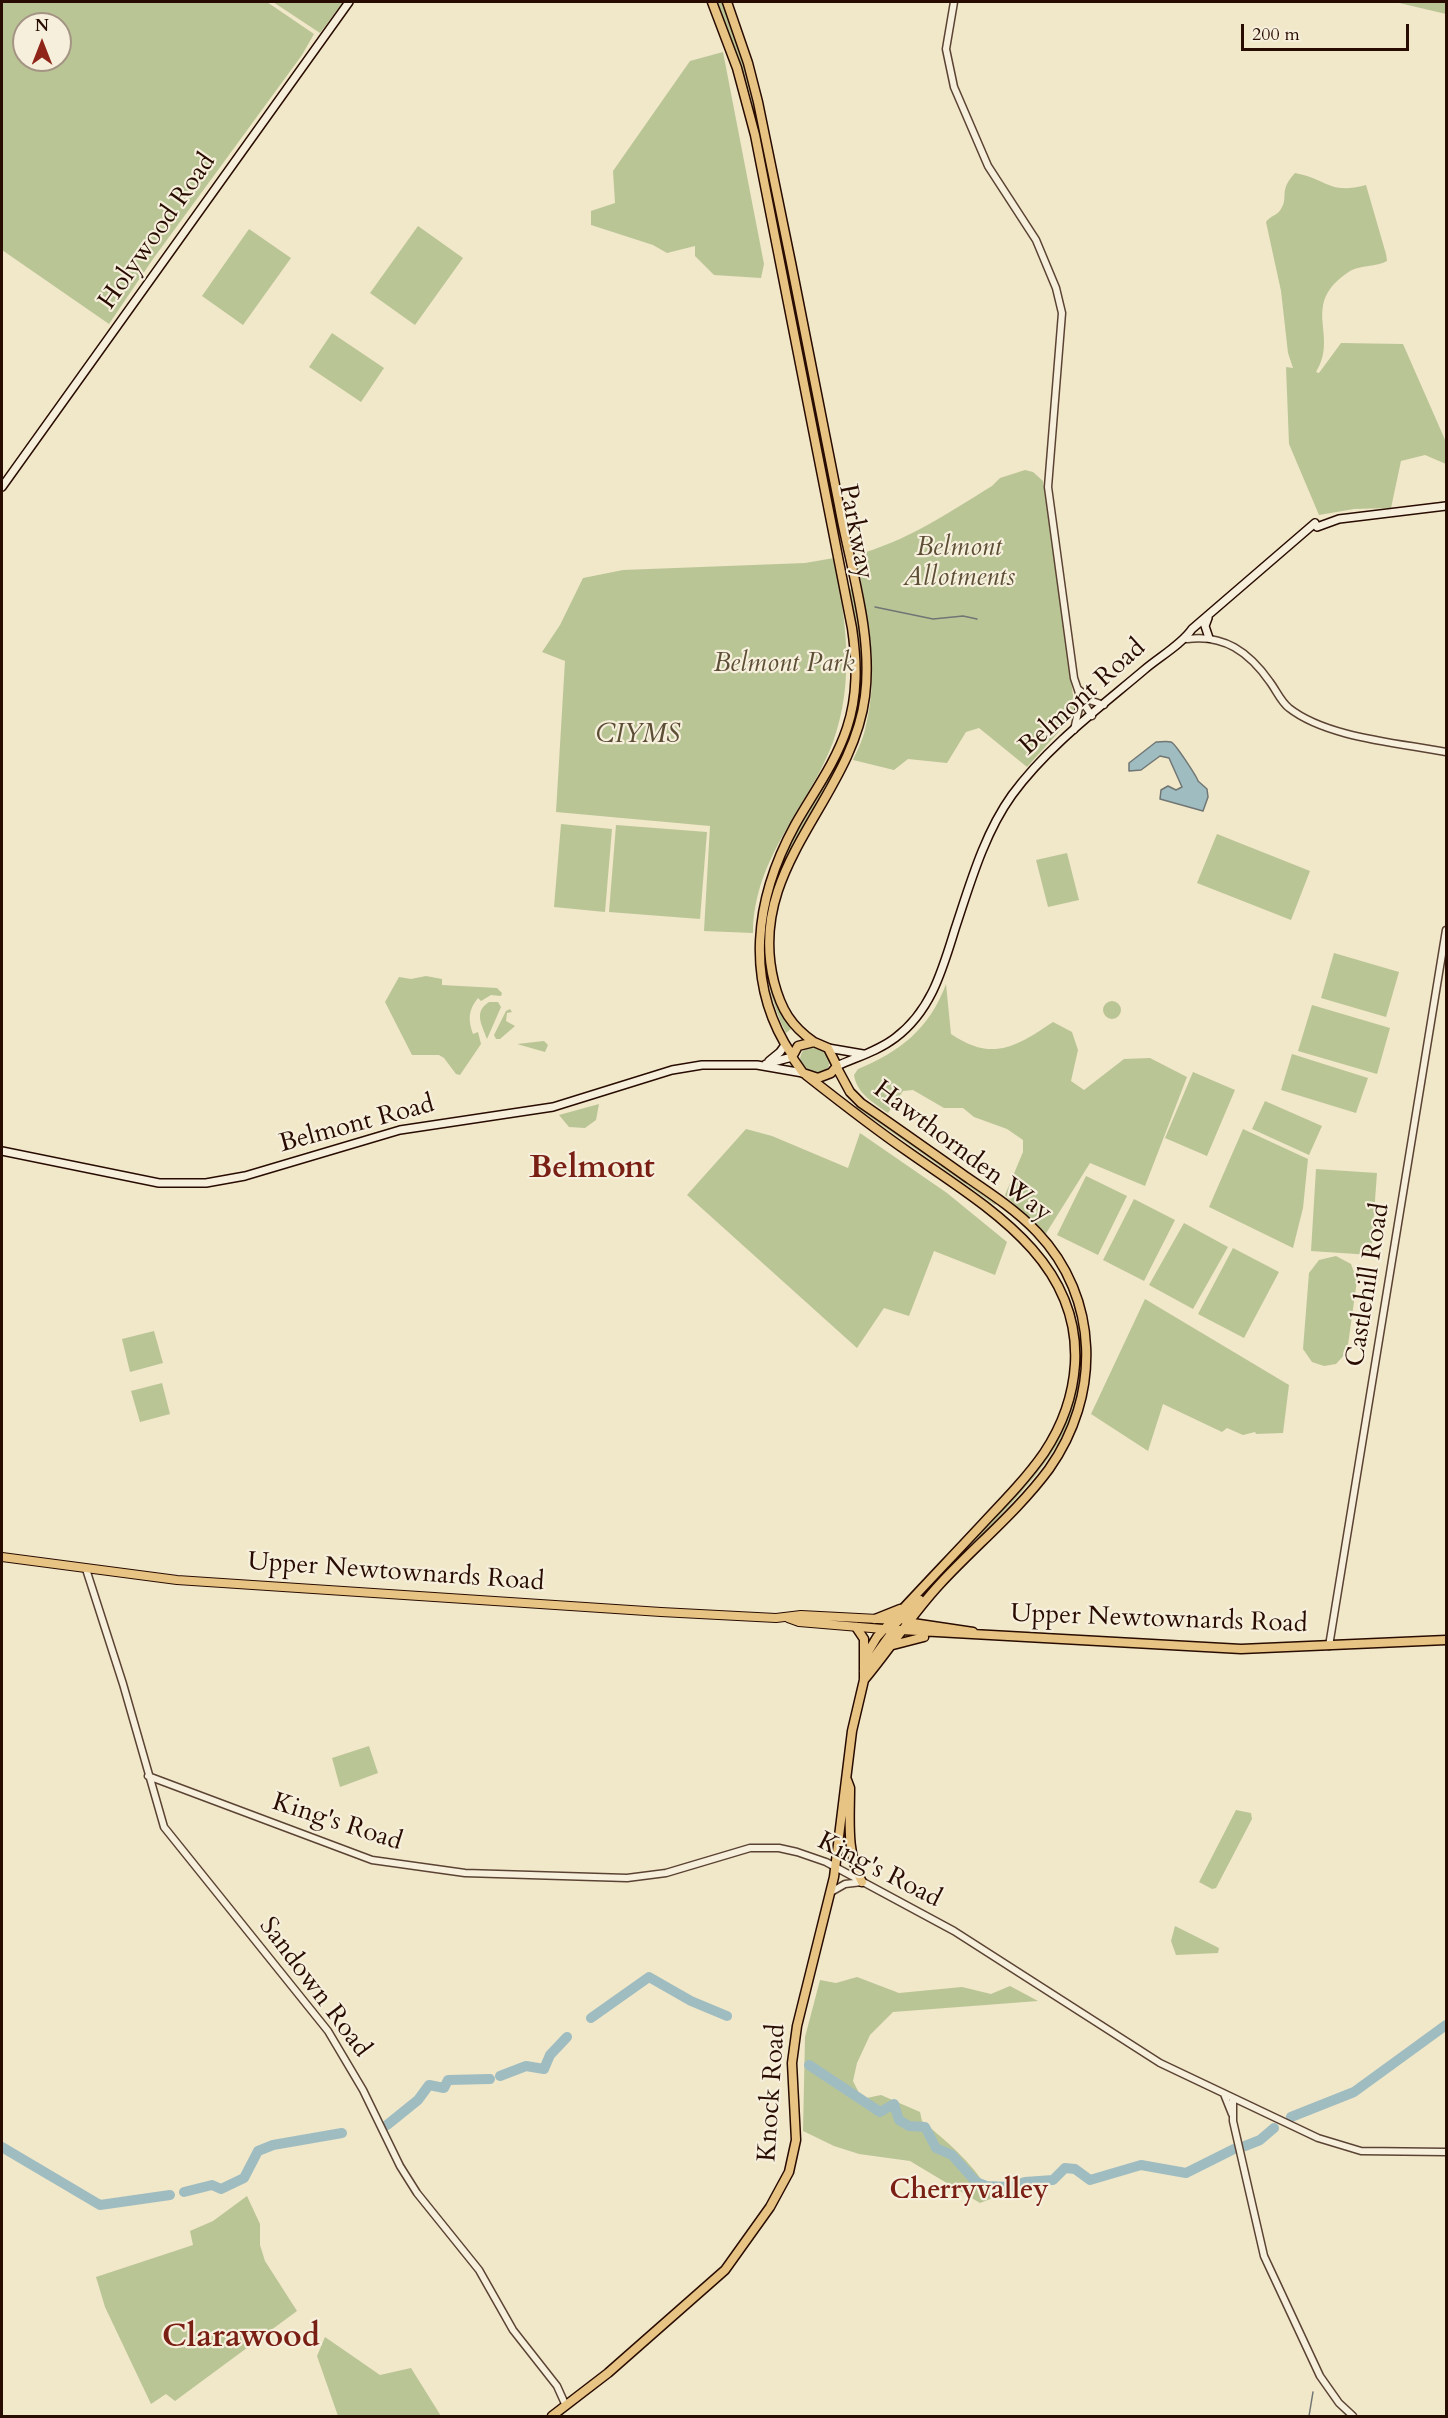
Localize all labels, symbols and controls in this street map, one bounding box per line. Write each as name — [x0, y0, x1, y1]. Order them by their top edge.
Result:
north arrow — [12, 12, 72, 72]
scale bar — [1244, 12, 1412, 50]
text: N — [35, 15, 49, 37]
text: 200 m — [1252, 22, 1300, 47]
street label: Holywood Road — [93, 148, 223, 316]
street label: Parkway — [831, 482, 879, 582]
park label: Belmont Allotments — [903, 533, 1015, 594]
street label: Belmont Road — [1013, 633, 1153, 763]
park label: Belmont Park — [713, 649, 855, 681]
park label: CIYMS — [596, 720, 680, 752]
street label: Hawthornden Way — [866, 1075, 1058, 1229]
street label: Belmont Road — [276, 1089, 438, 1161]
district label: Belmont — [529, 1151, 655, 1189]
street label: Castlehill Road — [1341, 1201, 1397, 1369]
street label: Upper Newtownards Road — [247, 1547, 545, 1599]
street label: Upper Newtownards Road — [1010, 1599, 1308, 1641]
street label: King's Road — [268, 1787, 406, 1859]
street label: King's Road — [812, 1827, 946, 1915]
street label: Sandown Road — [251, 1912, 377, 2064]
street label: Knock Road — [753, 2023, 793, 2163]
district label: Cherryvalley — [890, 2176, 1048, 2208]
district label: Clarawood — [162, 2320, 320, 2358]

